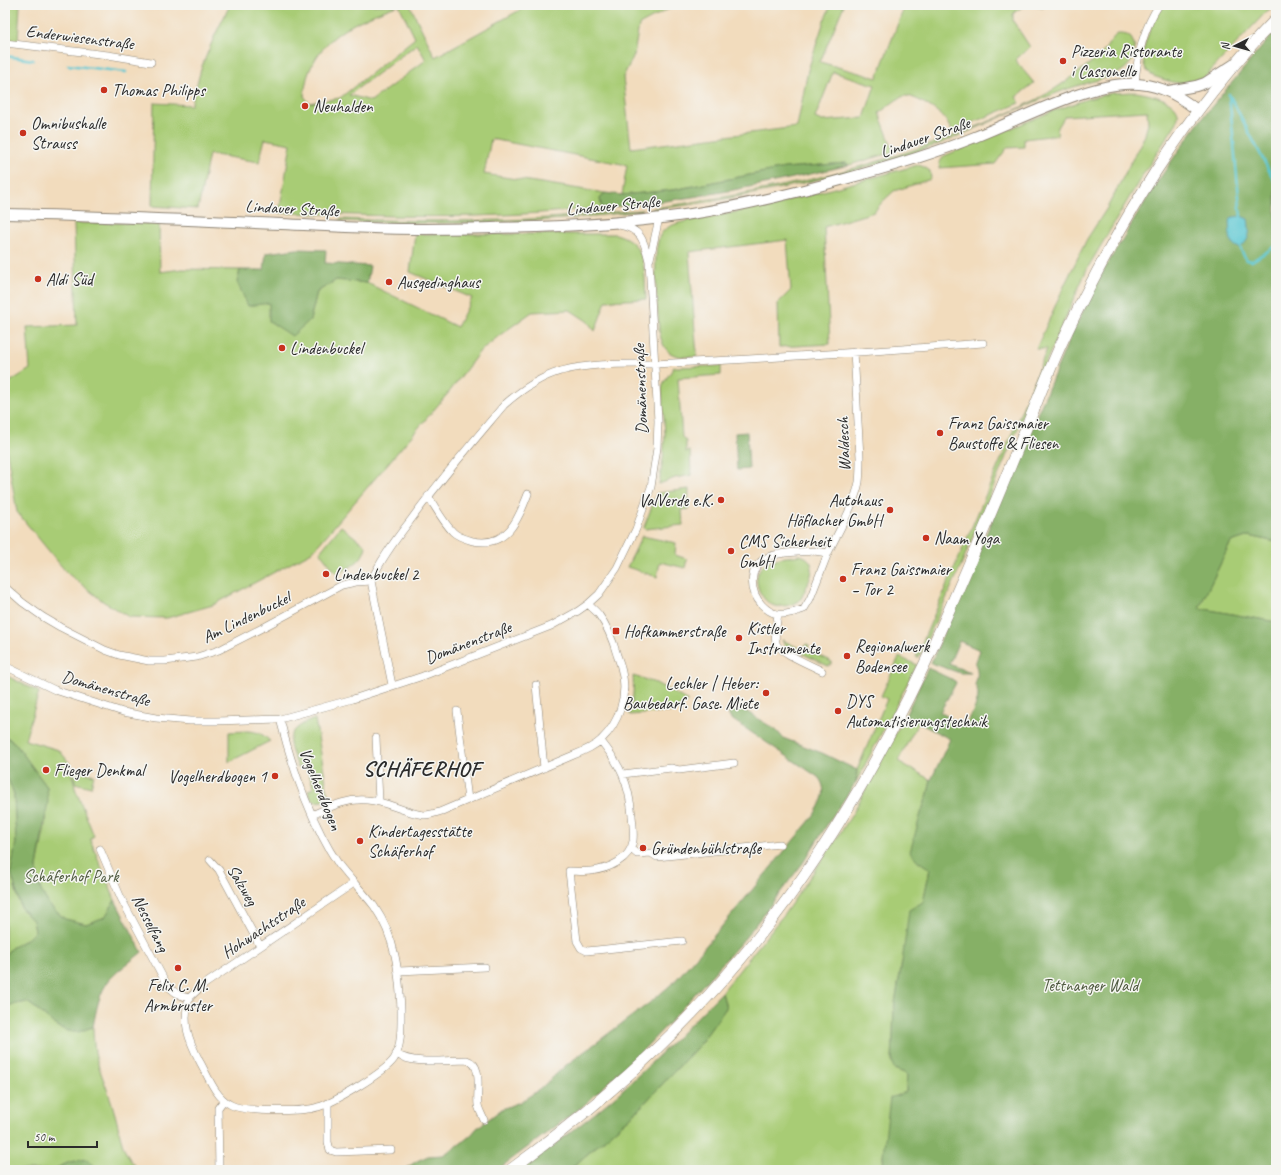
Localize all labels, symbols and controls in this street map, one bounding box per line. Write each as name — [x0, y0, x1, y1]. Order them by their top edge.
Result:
street label: Enderwiesenstraße — [25, 20, 136, 55]
north arrow — [1215, 26, 1255, 66]
place label: Pizzeria Ristorante i Cassonello — [1071, 41, 1183, 82]
text: N — [1218, 41, 1232, 51]
marker: Pizzeria Ristorante i Cassonello — [1058, 56, 1068, 66]
place label: Thomas Philipps — [112, 80, 206, 101]
marker: Thomas Philipps — [99, 85, 109, 95]
place label: Neuhalden — [313, 96, 374, 117]
marker: Neuhalden — [300, 101, 310, 111]
street label: Lindauer Straße — [878, 112, 974, 163]
place label: Omnibushalle Strauss — [31, 113, 107, 154]
marker: Omnibushalle Strauss — [18, 128, 28, 138]
street label: Lindauer Straße — [566, 191, 662, 220]
street label: Lindauer Straße — [245, 196, 341, 222]
place label: Aldi Süd — [46, 269, 95, 290]
place label: Ausgedinghaus — [397, 272, 482, 293]
marker: Aldi Süd — [33, 274, 43, 284]
marker: Ausgedinghaus — [384, 277, 394, 287]
place label: Lindenbuckel — [290, 338, 366, 359]
street label: Domänenstraße — [628, 342, 653, 435]
marker: Lindenbuckel — [277, 343, 287, 353]
place label: Franz Gaissmaier Baustoffe & Fliesen — [948, 413, 1060, 454]
street label: Waldesch — [832, 415, 855, 471]
marker: Franz Gaissmaier Baustoffe & Fliesen — [935, 428, 945, 438]
place label: ValVerde e.K. — [639, 490, 714, 511]
place label: Autohaus Höflacher GmbH — [787, 490, 884, 531]
marker: ValVerde e.K. — [716, 495, 726, 505]
marker: Autohaus Höflacher GmbH — [885, 505, 895, 515]
place label: Naam Yoga — [934, 528, 1001, 549]
place label: CMS Sicherheit GmbH — [739, 531, 833, 572]
marker: Naam Yoga — [921, 533, 931, 543]
marker: CMS Sicherheit GmbH — [726, 546, 736, 556]
place label: Franz Gaissmaier – Tor 2 — [851, 559, 953, 600]
place label: Lindenbuckel 2 — [334, 564, 420, 585]
marker: Lindenbuckel 2 — [321, 569, 331, 579]
marker: Franz Gaissmaier – Tor 2 — [838, 574, 848, 584]
street label: Am Lindenbuckel — [199, 586, 296, 648]
street label: Domänenstraße — [422, 616, 516, 668]
place label: Kistler Instrumente — [747, 618, 821, 659]
place label: Hofkammerstraße — [624, 621, 727, 642]
marker: Hofkammerstraße — [611, 626, 621, 636]
marker: Kistler Instrumente — [734, 633, 744, 643]
place label: Regionalwerk Bodensee — [855, 636, 931, 677]
marker: Regionalwerk Bodensee — [842, 651, 852, 661]
street label: Domänenstraße — [60, 666, 154, 711]
place label: Lechler | Heber: Baubedarf. Gase. Miete — [623, 673, 760, 714]
marker: Lechler | Heber: Baubedarf. Gase. Miete — [761, 688, 771, 698]
place label: DYS Automatisierungstechnik — [846, 691, 989, 732]
marker: DYS Automatisierungstechnik — [833, 706, 843, 716]
street label: Vogelherdbogen — [295, 745, 347, 834]
district label: SCHÄFERHOF — [363, 756, 484, 782]
place label: Flieger Denkmal — [54, 760, 147, 781]
marker: Flieger Denkmal — [41, 765, 51, 775]
place label: Vogelherdbogen 1 — [168, 766, 268, 787]
marker: Vogelherdbogen 1 — [270, 771, 280, 781]
place label: Kindertagesstätte Schäferhof — [368, 821, 473, 862]
marker: Kindertagesstätte Schäferhof — [355, 836, 365, 846]
place label: Gründenbühlstraße — [651, 838, 762, 859]
marker: Gründenbühlstraße — [638, 843, 648, 853]
street label: Salzweg — [222, 861, 263, 910]
park label: Schäferhof Park — [24, 866, 120, 887]
street label: Nesselfang — [127, 891, 174, 956]
street label: Hohwachtstraße — [218, 891, 310, 963]
marker: Felix C. M. Armbruster — [173, 963, 183, 973]
place label: Felix C. M. Armbruster — [144, 975, 214, 1016]
park label: Tettnanger Wald — [1042, 975, 1141, 996]
scale bar — [28, 1123, 97, 1149]
text: 50 m — [34, 1129, 56, 1145]

